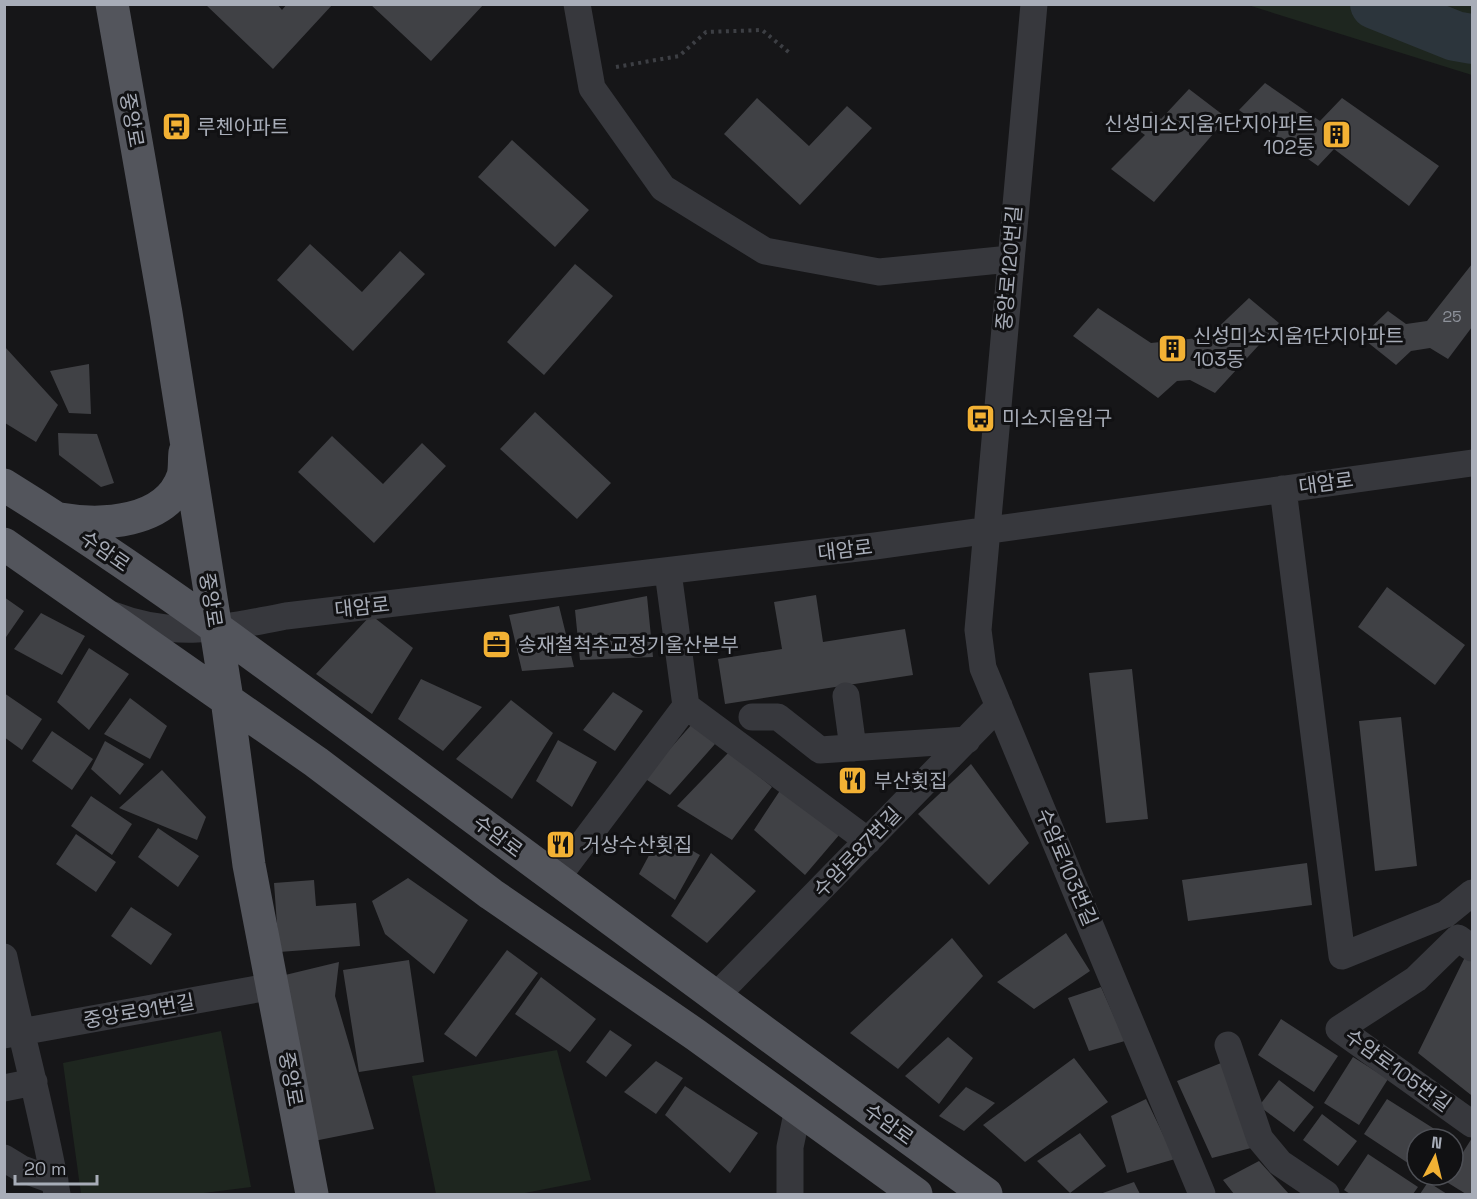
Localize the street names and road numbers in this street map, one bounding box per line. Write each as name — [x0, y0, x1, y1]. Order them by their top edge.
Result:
street label: 중앙로 — [114, 91, 150, 149]
street label: 중앙로120번길 — [991, 204, 1027, 332]
street label: 대암로 — [1297, 466, 1355, 500]
street label: 수암로 — [75, 525, 135, 577]
street label: 대암로 — [816, 534, 874, 566]
street label: 중앙로 — [194, 571, 228, 629]
street label: 대암로 — [333, 591, 391, 623]
street label: 수암로87번길 — [808, 801, 906, 903]
street label: 수암로103번길 — [1031, 804, 1103, 930]
street label: 수암로 — [468, 809, 528, 863]
street label: 중앙로91번길 — [81, 988, 197, 1034]
street label: 수암로105번길 — [1340, 1023, 1456, 1117]
street label: 중앙로 — [273, 1050, 309, 1108]
street label: 수암로 — [859, 1097, 919, 1151]

